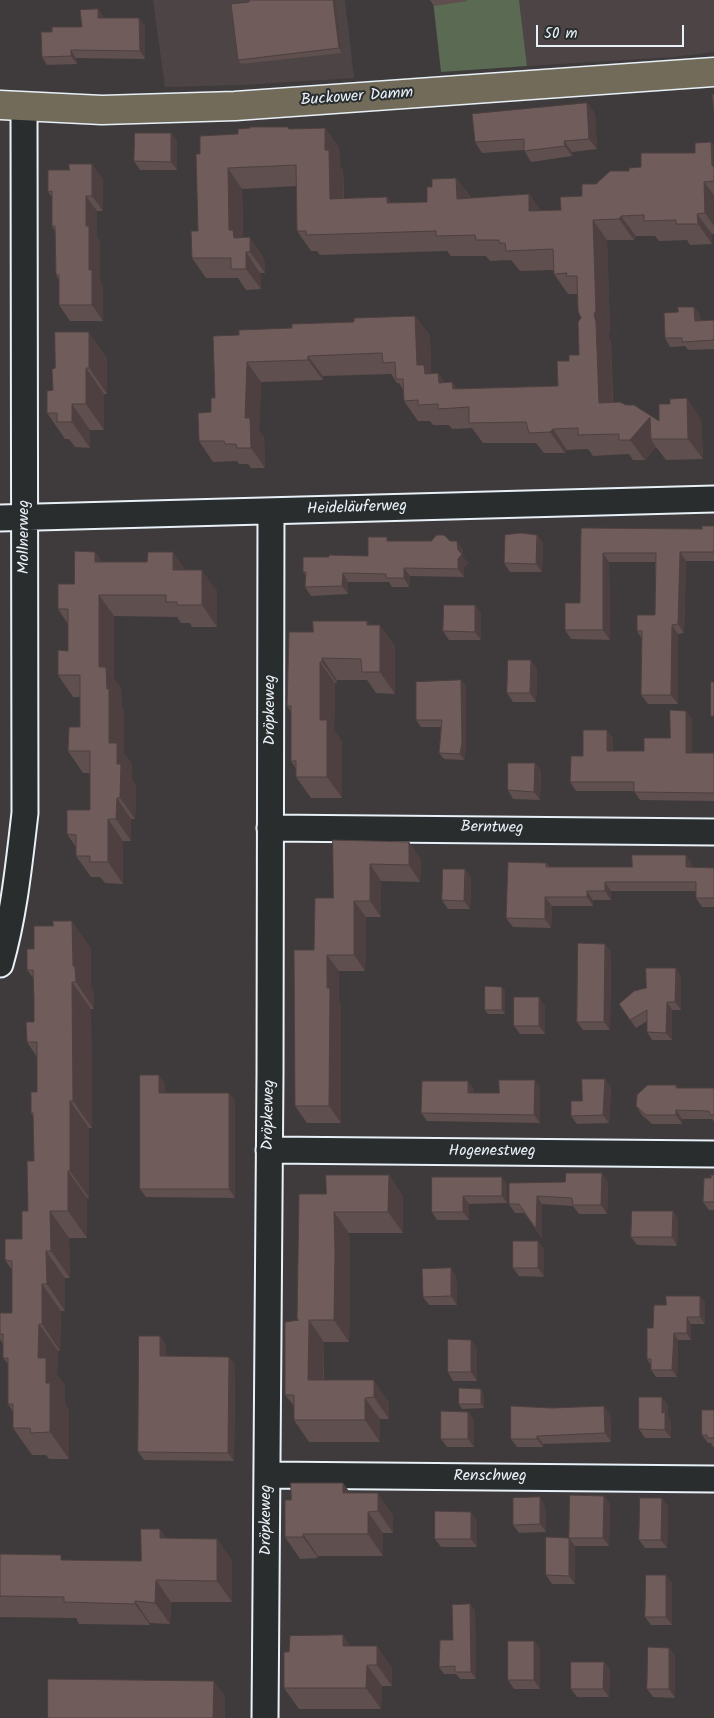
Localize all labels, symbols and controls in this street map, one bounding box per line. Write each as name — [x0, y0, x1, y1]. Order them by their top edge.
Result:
scale bar — [539, 15, 686, 47]
text: 50 m — [544, 22, 578, 46]
street label: Buckower Damm — [300, 84, 414, 112]
street label: Heideläuferweg — [307, 498, 407, 520]
street label: Mollnerweg — [15, 500, 35, 574]
street label: Dröpkeweg — [261, 675, 281, 745]
street label: Berntweg — [460, 819, 524, 839]
street label: Dröpkeweg — [260, 1079, 280, 1151]
street label: Hogenestweg — [448, 1142, 536, 1162]
street label: Renschweg — [453, 1467, 527, 1487]
street label: Dröpkeweg — [257, 1485, 277, 1555]

